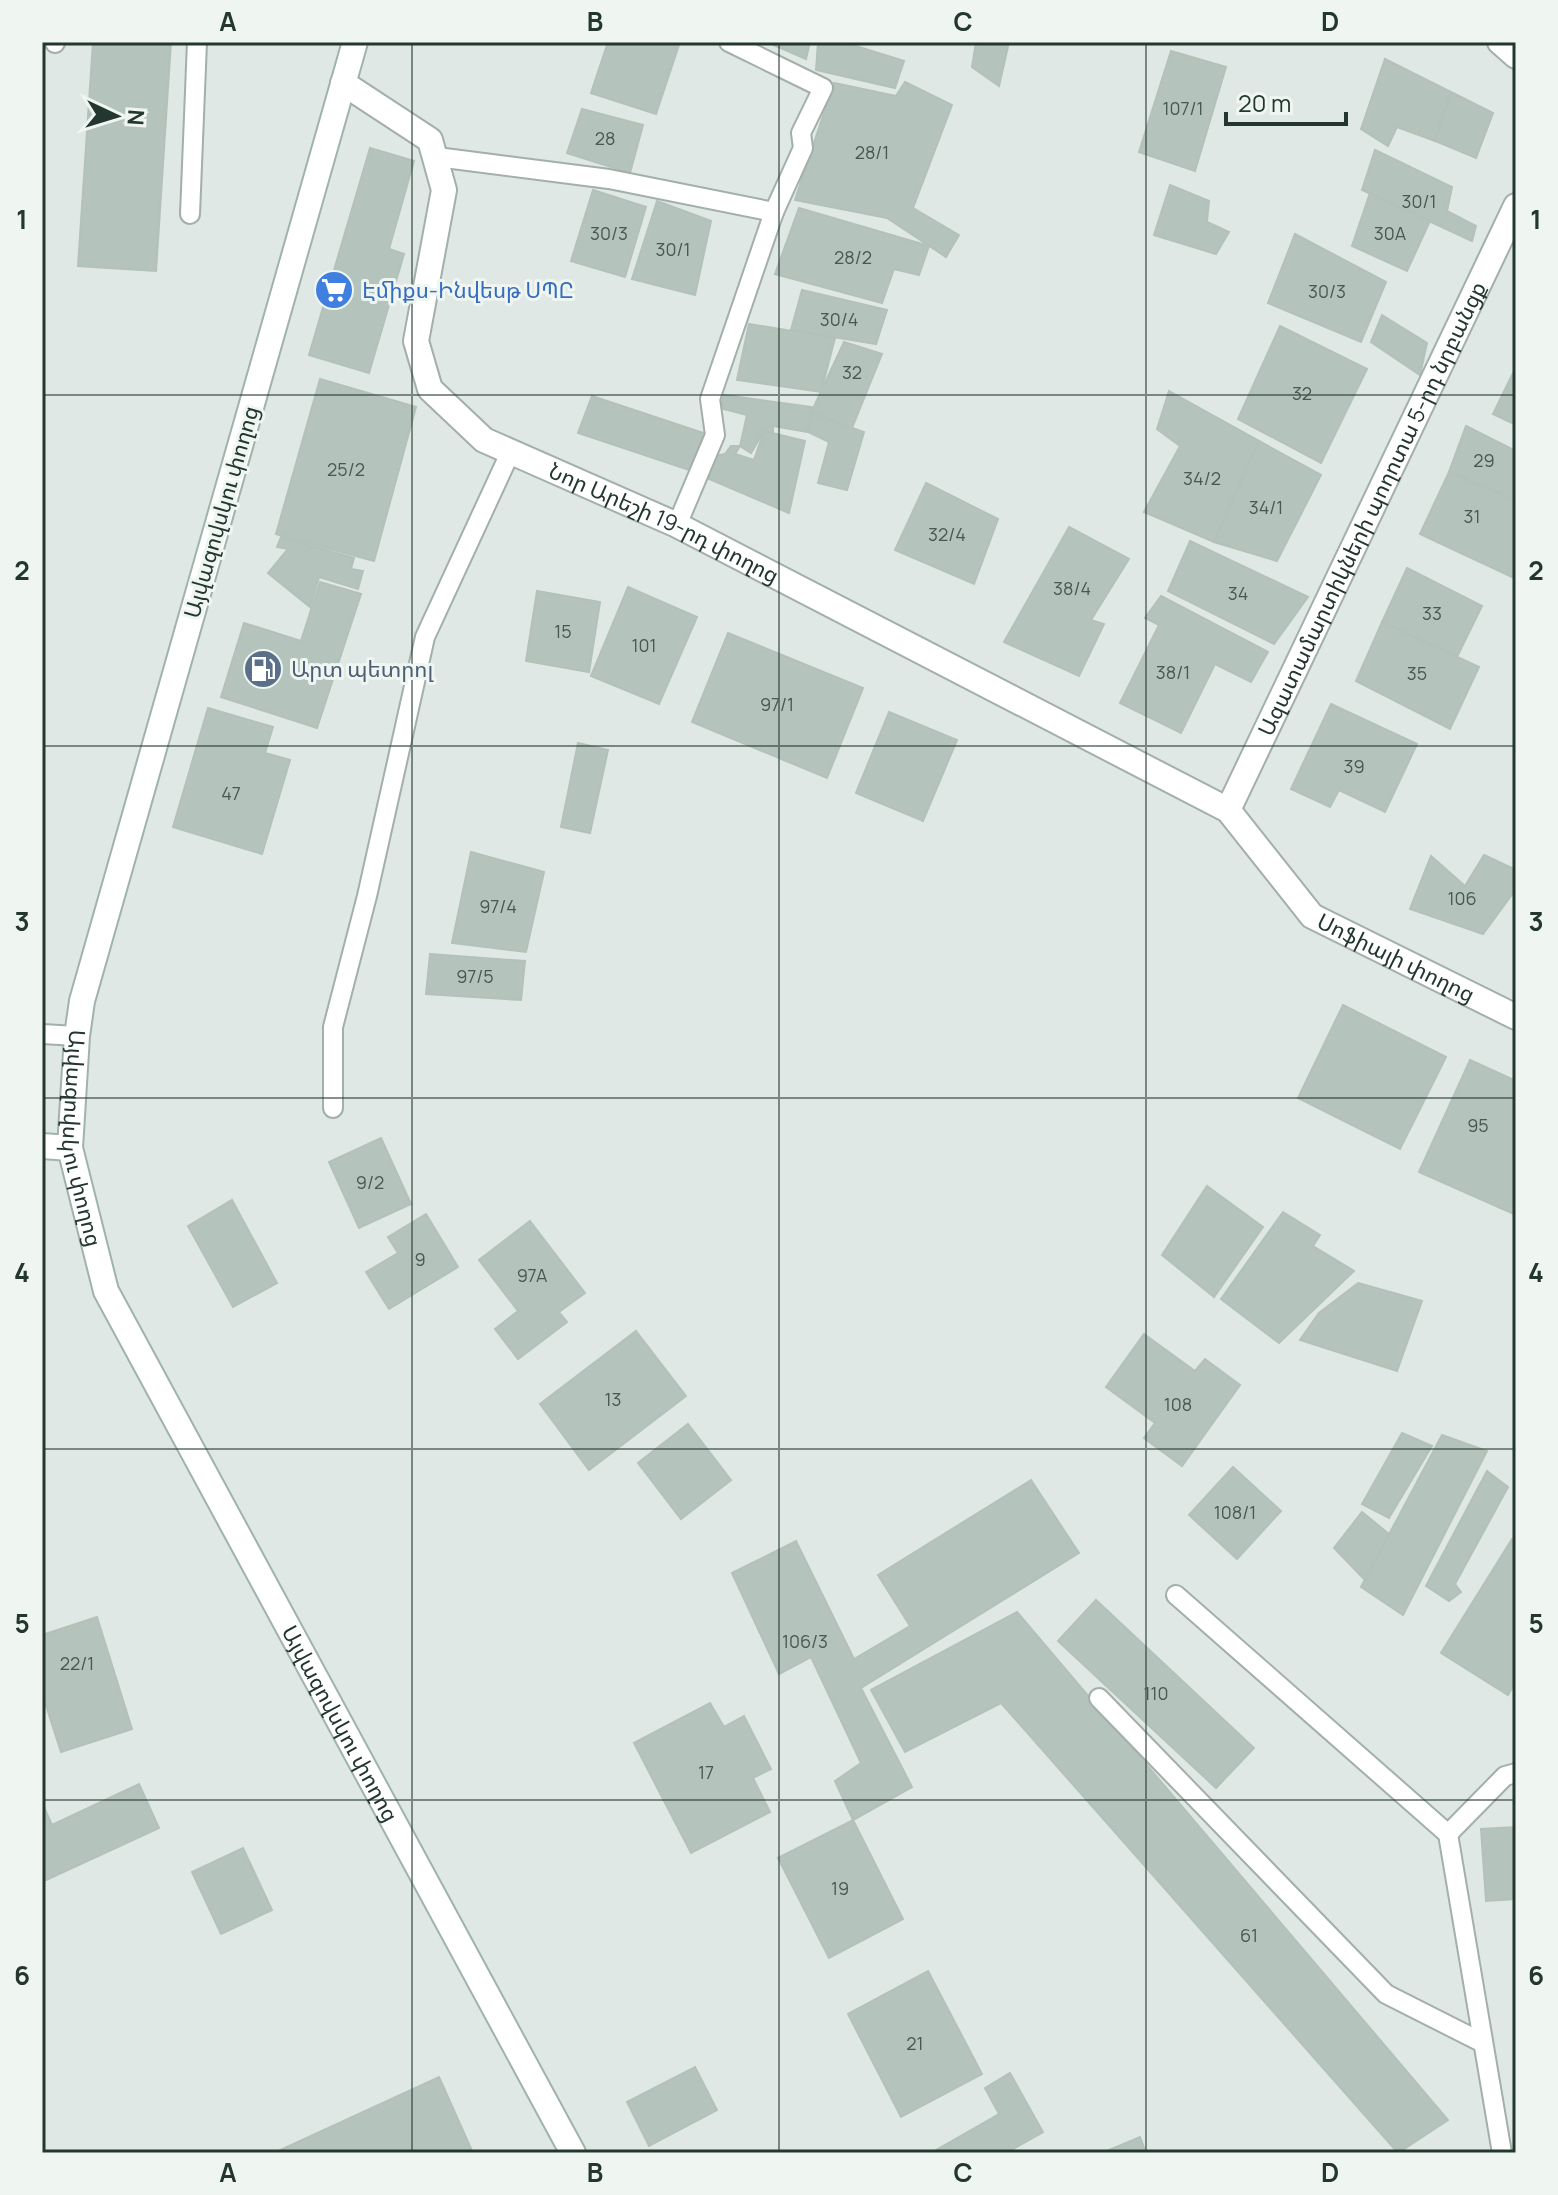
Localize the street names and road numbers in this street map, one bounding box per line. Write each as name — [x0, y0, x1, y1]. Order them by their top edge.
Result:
street label: Ազատամարտիկների պողոտա 5-րդ նրբանցք — [1251, 276, 1493, 741]
street label: Այվազովսկու փողոց — [176, 402, 266, 622]
street label: Նոր Արեշի 19-րդ փողոց — [544, 455, 784, 590]
street label: Սոֆիայի փողոց — [1312, 906, 1480, 1009]
street label: Այվազովսկու փողոց — [55, 1029, 109, 1250]
street label: Այվազովսկու փողոց — [275, 1620, 406, 1827]

